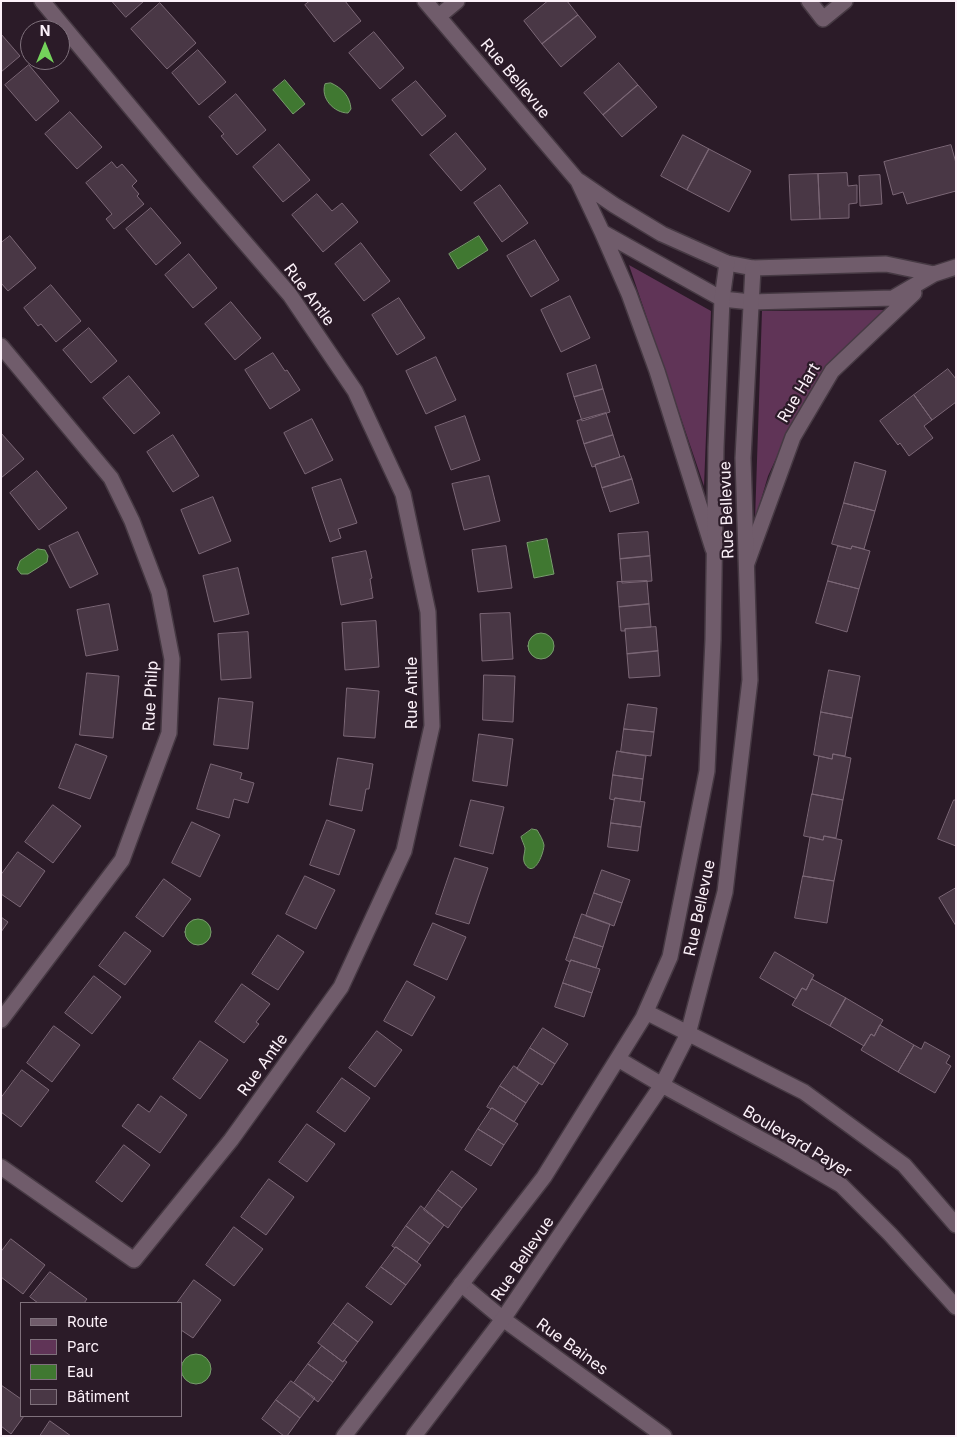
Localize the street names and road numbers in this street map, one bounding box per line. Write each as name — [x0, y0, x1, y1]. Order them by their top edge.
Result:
street label: Rue Bellevue — [476, 35, 554, 123]
street label: Rue Antle — [280, 260, 338, 330]
street label: Rue Hart — [774, 360, 824, 426]
street label: Rue Bellevue — [716, 461, 738, 559]
street label: Rue Antle — [402, 657, 422, 729]
street label: Rue Philp — [140, 660, 162, 732]
street label: Rue Bellevue — [680, 858, 720, 958]
street label: Rue Antle — [234, 1030, 292, 1100]
street label: Boulevard Payer — [739, 1102, 855, 1182]
street label: Rue Bellevue — [488, 1213, 558, 1305]
street label: Rue Baines — [532, 1315, 612, 1379]

